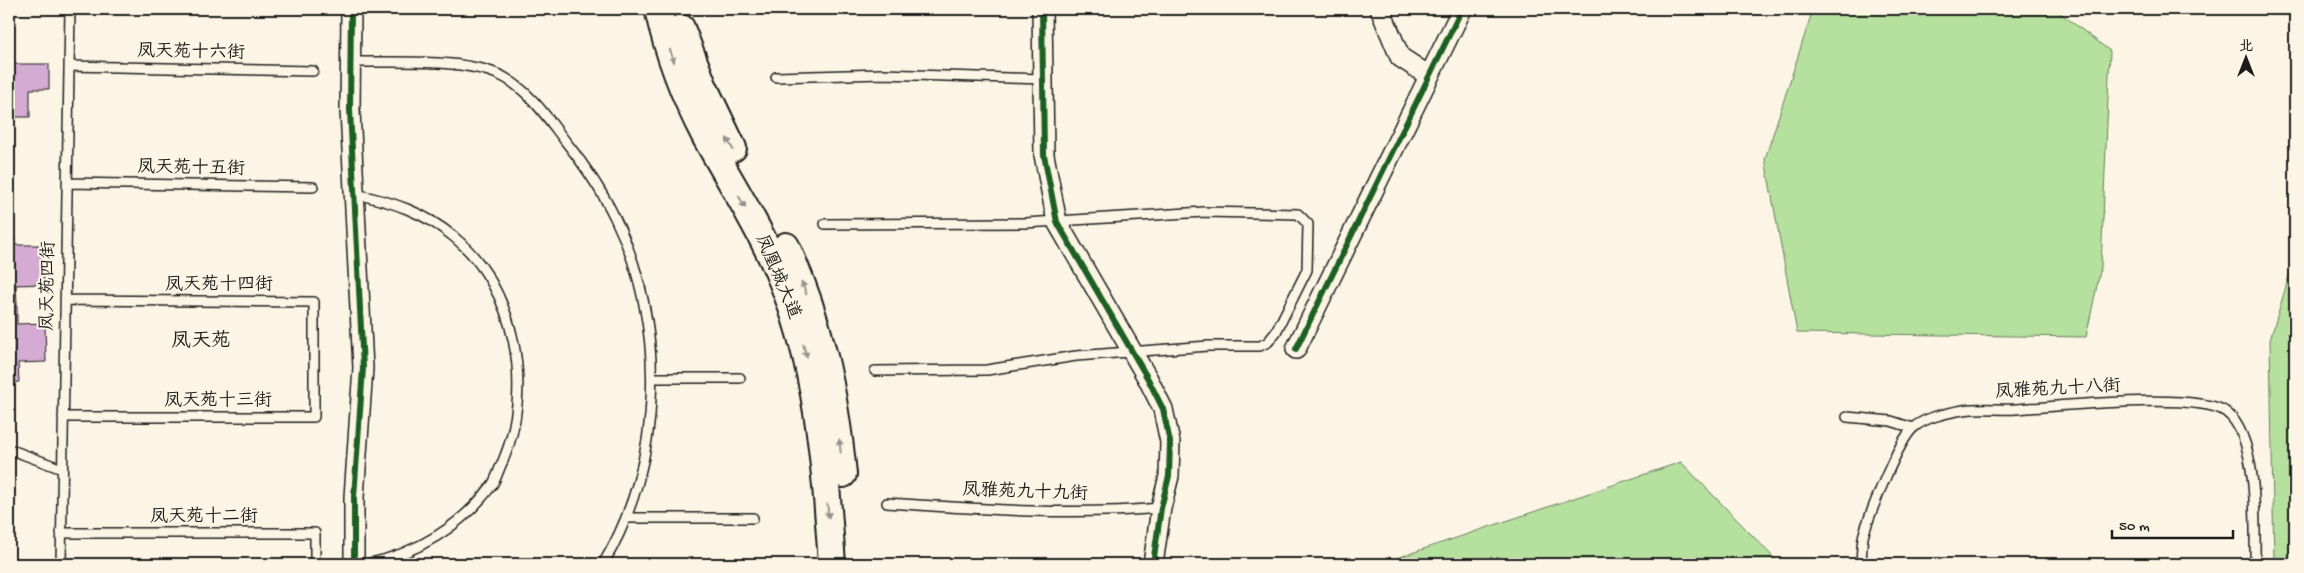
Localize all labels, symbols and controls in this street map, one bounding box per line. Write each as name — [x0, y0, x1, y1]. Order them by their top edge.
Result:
north arrow — [2222, 32, 2272, 82]
text: 北 — [2239, 39, 2253, 56]
street label: 凤天苑十六街 — [137, 41, 245, 64]
one-way arrow — [668, 48, 676, 63]
one-way arrow — [726, 136, 734, 151]
street label: 凤天苑十五街 — [137, 157, 245, 180]
one-way arrow — [738, 194, 746, 209]
street label: 凤凰城大道 — [750, 231, 805, 323]
street label: 凤天苑四街 — [37, 241, 60, 331]
street label: 凤天苑十四街 — [165, 274, 273, 296]
one-way arrow — [800, 280, 808, 295]
district label: 凤天苑 — [171, 329, 231, 354]
one-way arrow — [801, 343, 809, 358]
street label: 凤雅苑九十八街 — [1994, 374, 2121, 404]
street label: 凤天苑十三街 — [164, 390, 272, 412]
one-way arrow — [836, 438, 844, 454]
street label: 凤雅苑九十九街 — [962, 478, 1088, 506]
one-way arrow — [824, 504, 832, 520]
street label: 凤天苑十二街 — [150, 506, 258, 528]
scale bar — [2112, 508, 2233, 540]
text: 50 m — [2119, 518, 2150, 536]

